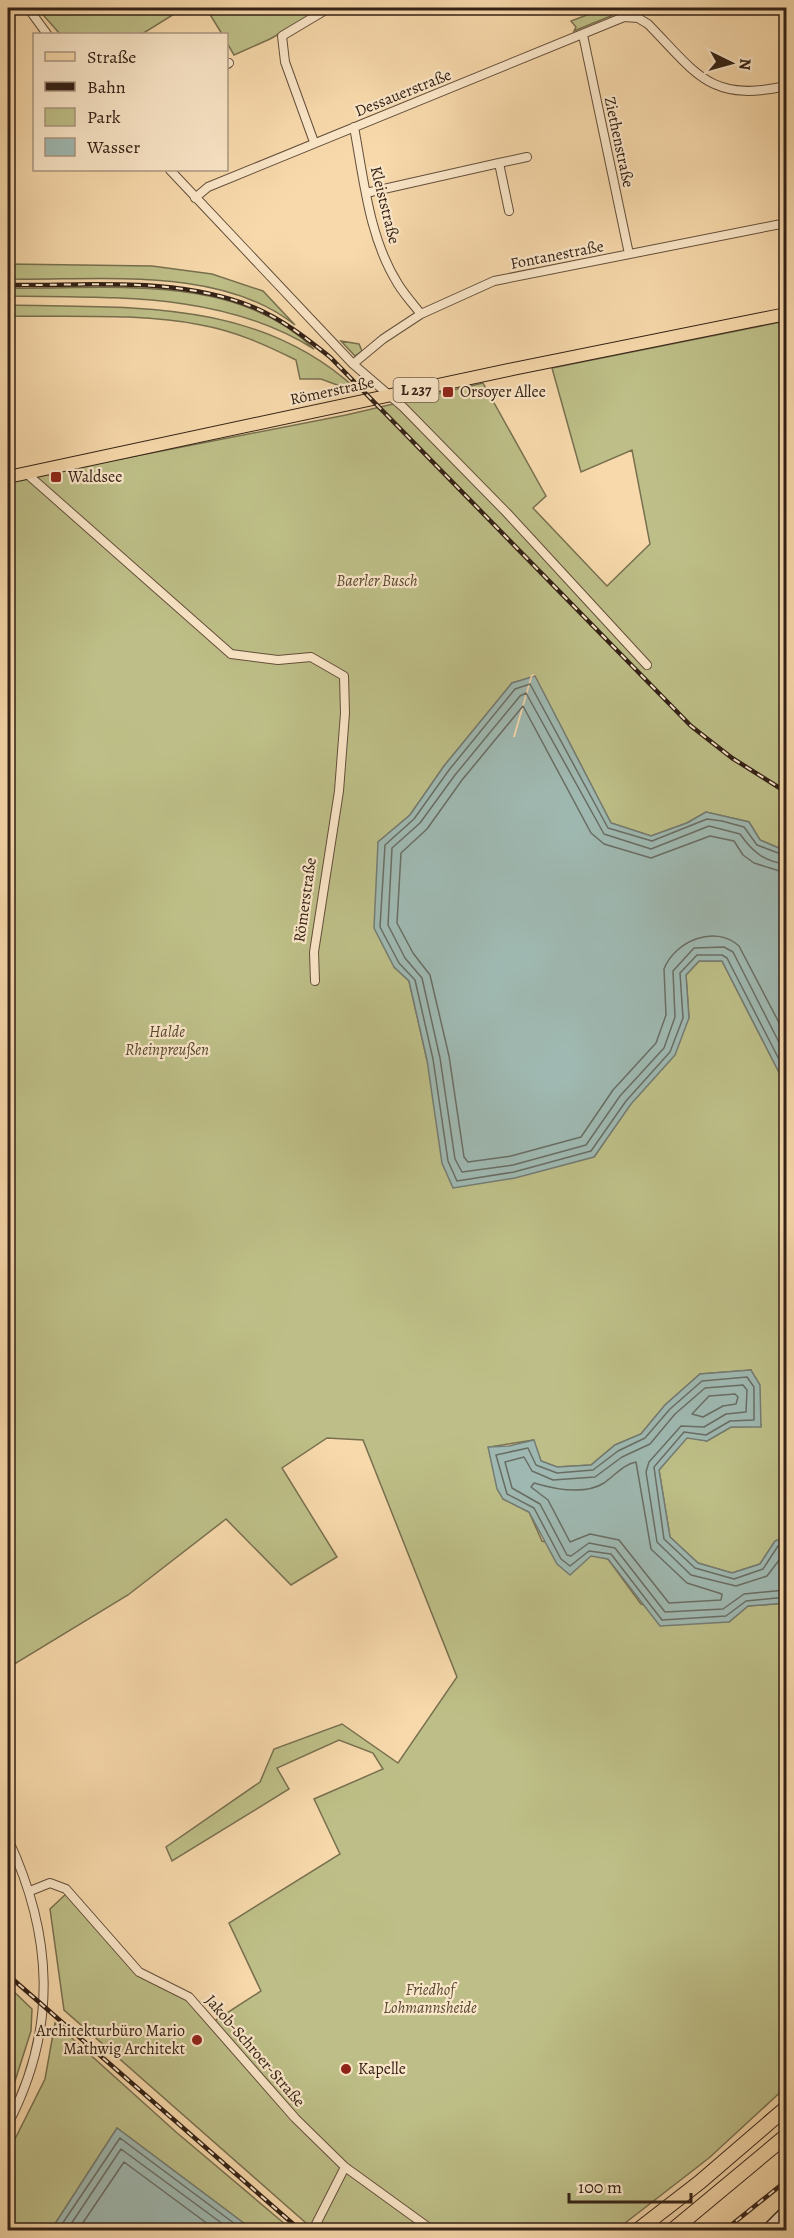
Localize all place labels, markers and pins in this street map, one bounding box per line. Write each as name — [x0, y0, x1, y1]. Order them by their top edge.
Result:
place label: Orsoyer Allee — [460, 381, 546, 403]
marker: Orsoyer Allee — [441, 385, 455, 399]
place label: Waldsee — [67, 466, 122, 488]
marker: Waldsee — [49, 470, 63, 484]
place label: Architekturbüro Mario Mathwig Architekt — [35, 2020, 185, 2060]
marker: Architekturbüro Mario Mathwig Architekt — [190, 2033, 204, 2047]
place label: Kapelle — [358, 2058, 406, 2080]
marker: Kapelle — [339, 2062, 353, 2076]

